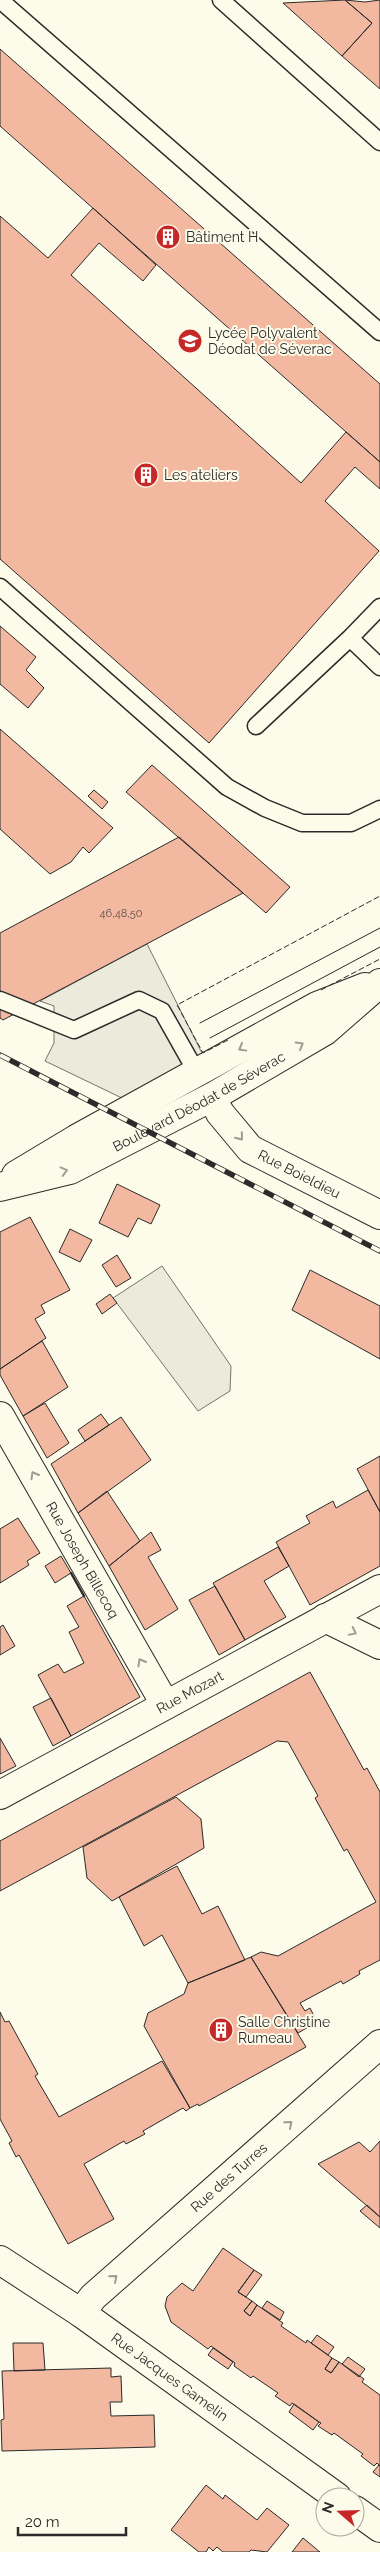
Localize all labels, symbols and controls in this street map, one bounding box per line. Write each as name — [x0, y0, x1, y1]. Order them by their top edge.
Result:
building icon: Bâtiment H — [155, 224, 181, 250]
place label: Bâtiment H — [186, 229, 258, 245]
place label: Lycée Polyvalent Déodat de Séverac — [208, 325, 332, 357]
school or university icon: Lycée Polyvalent Déodat de Séverac — [177, 328, 203, 354]
building icon: Les ateliers — [133, 462, 159, 488]
place label: Les ateliers — [164, 467, 238, 483]
house number: 46,48,50 — [100, 907, 143, 920]
one-way arrow — [238, 1042, 247, 1052]
one-way arrow — [295, 1042, 304, 1052]
street label: Boulevard Déodat de Séverac — [110, 1048, 288, 1155]
one-way arrow — [234, 1131, 243, 1140]
street label: Rue Boieldieu — [255, 1146, 343, 1202]
one-way arrow — [60, 1167, 68, 1177]
one-way arrow — [30, 1472, 40, 1481]
street label: Rue Joseph Billecoq — [43, 1499, 122, 1621]
one-way arrow — [348, 1626, 357, 1636]
one-way arrow — [138, 1658, 148, 1667]
street label: Rue Mozart — [154, 1667, 226, 1717]
place label: Salle Christine Rumeau — [238, 2014, 330, 2046]
building icon: Salle Christine Rumeau — [208, 2017, 234, 2043]
one-way arrow — [283, 2121, 292, 2130]
street label: Rue des Turres — [187, 2139, 270, 2215]
one-way arrow — [109, 2275, 118, 2284]
street label: Rue Jacques Gamelin — [108, 2329, 231, 2424]
north arrow — [315, 2487, 365, 2537]
text: N — [318, 2500, 337, 2515]
scale bar — [18, 2504, 125, 2536]
text: 20 m — [25, 2513, 60, 2531]

